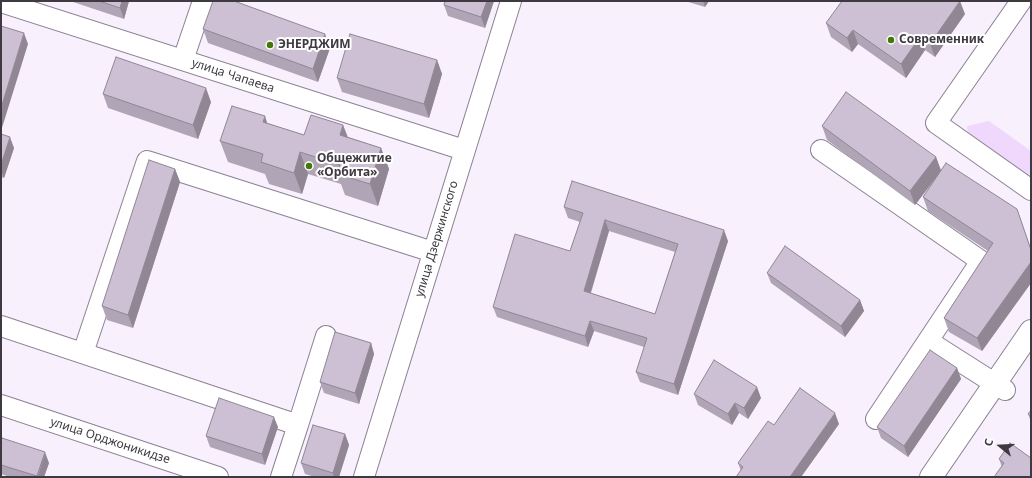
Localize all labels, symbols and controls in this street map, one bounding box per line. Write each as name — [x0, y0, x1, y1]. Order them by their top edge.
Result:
place label: Современник — [899, 33, 984, 47]
marker: Современник — [886, 35, 896, 45]
place label: ЭНЕРДЖИМ — [278, 38, 351, 52]
marker: ЭНЕРДЖИМ — [265, 40, 275, 50]
street label: улица Чапаева — [190, 56, 276, 96]
place label: Общежитие «Орбита» — [317, 152, 392, 180]
marker: Общежитие «Орбита» — [304, 161, 314, 171]
street label: улица Дзержинского — [412, 179, 462, 299]
street label: улица Орджоникидзе — [48, 415, 172, 467]
north arrow — [980, 426, 1020, 466]
text: С — [980, 436, 996, 448]

